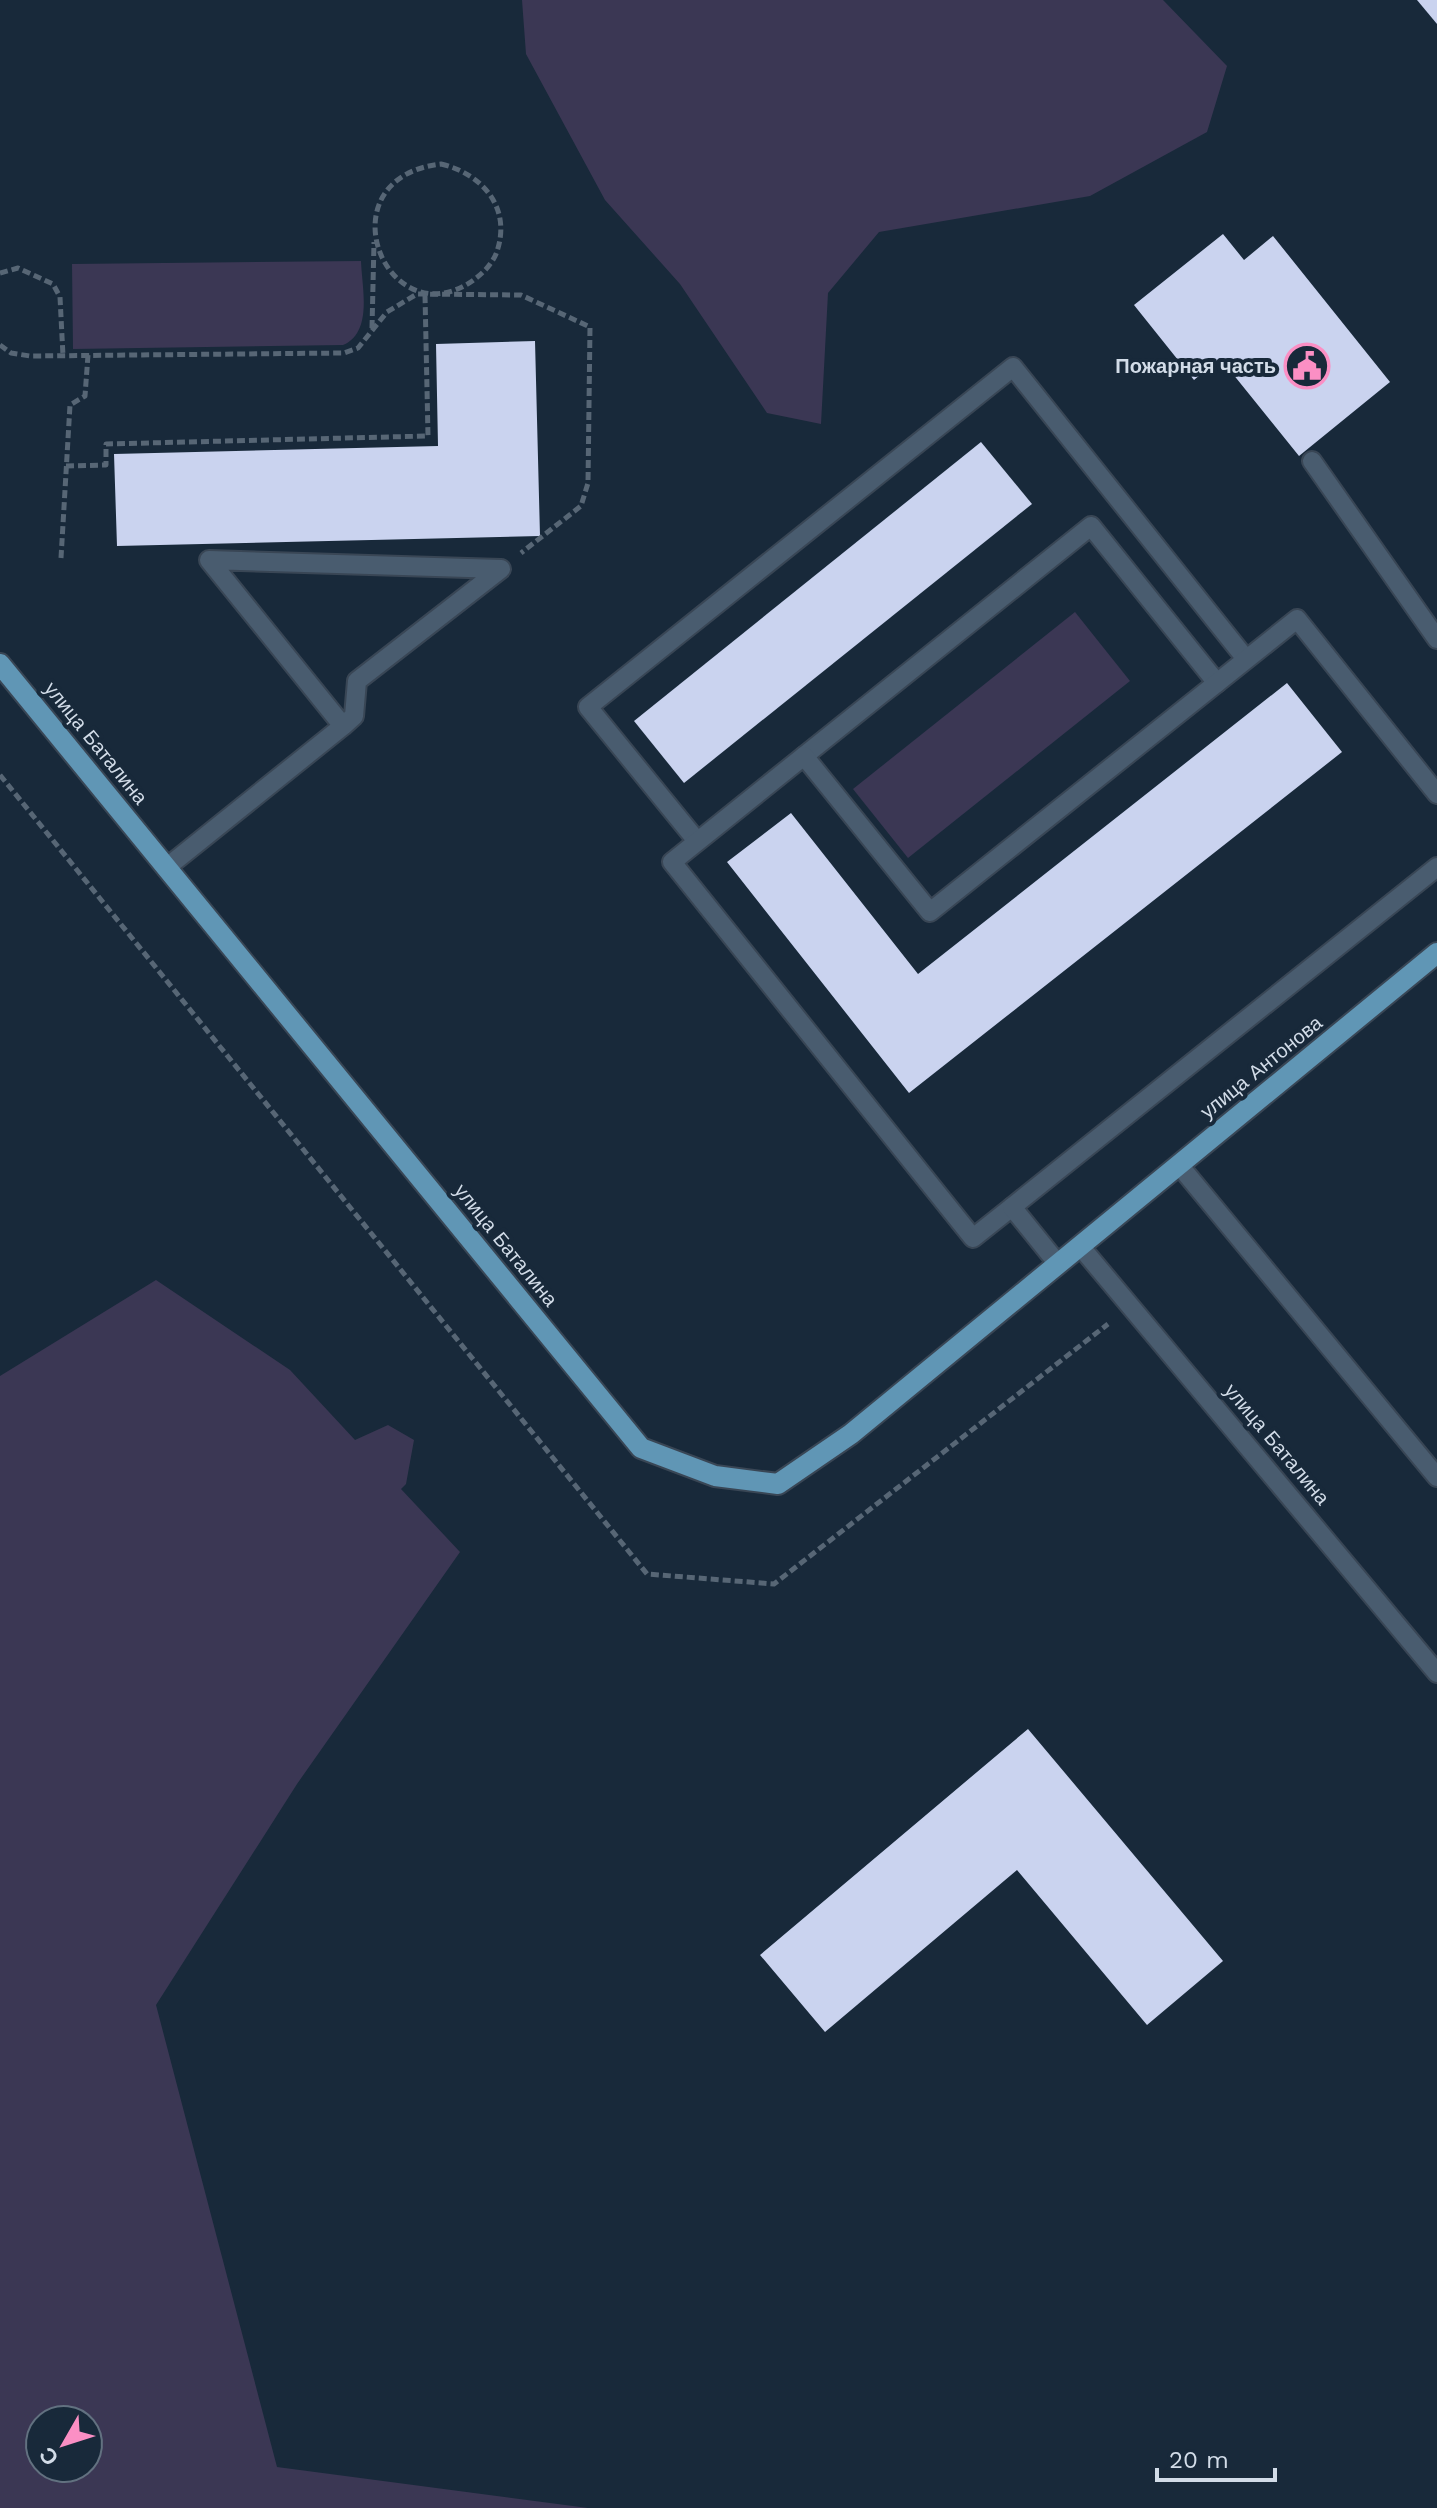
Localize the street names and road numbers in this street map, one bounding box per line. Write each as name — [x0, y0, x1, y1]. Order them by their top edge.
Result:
street label: улица Баталина — [39, 677, 153, 810]
street label: улица Антонова — [1195, 1010, 1327, 1124]
street label: улица Баталина — [449, 1179, 563, 1312]
street label: улица Баталина — [1219, 1379, 1335, 1510]

